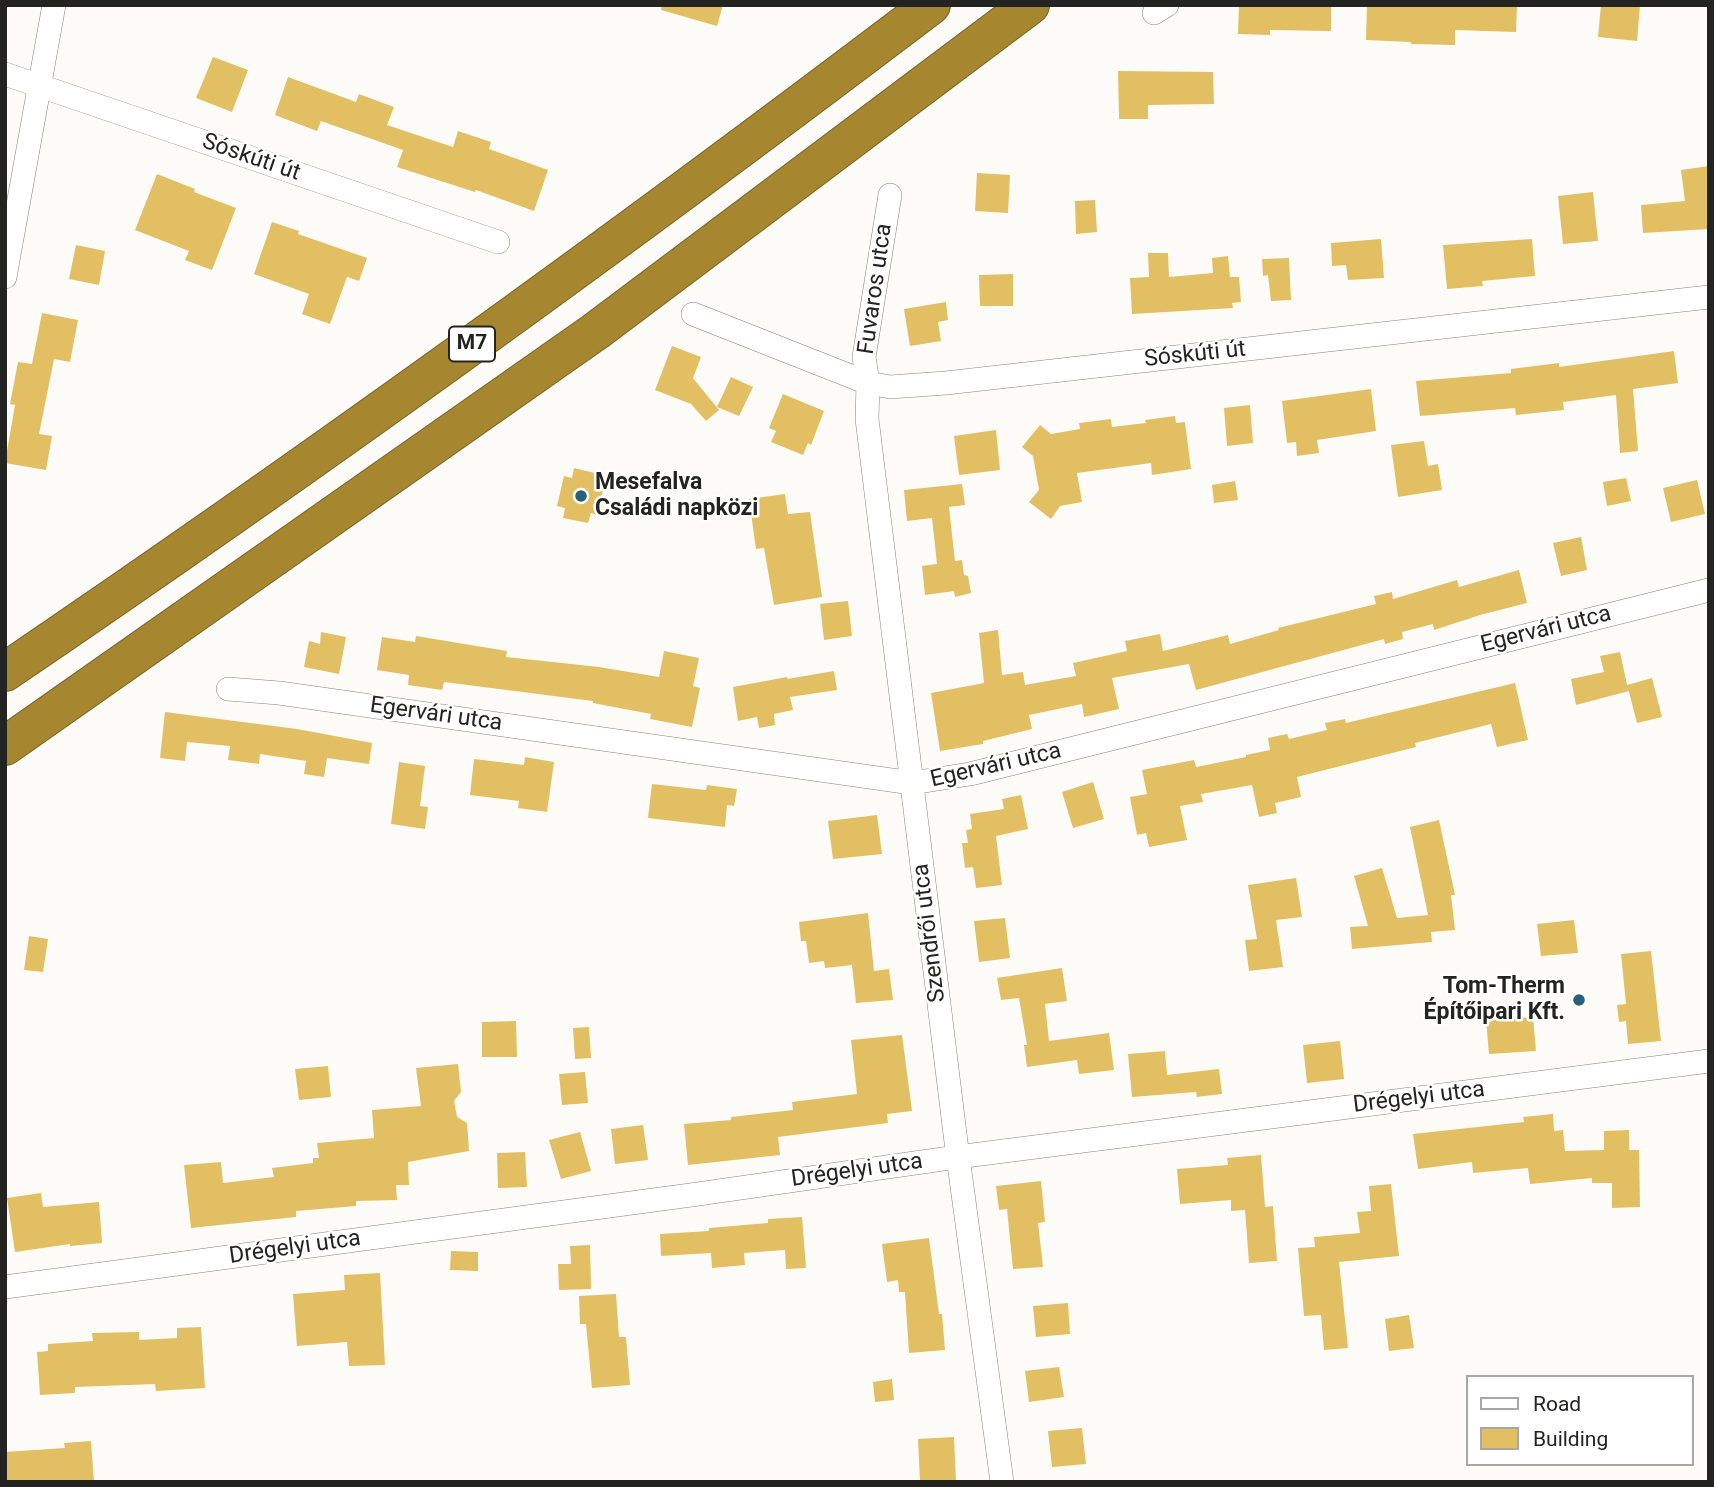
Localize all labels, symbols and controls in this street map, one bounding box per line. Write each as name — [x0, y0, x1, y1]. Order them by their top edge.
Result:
street label: Sóskúti út — [198, 128, 304, 188]
street label: Fuvaros utca — [853, 222, 899, 356]
road number: M7 — [449, 326, 495, 362]
street label: Sóskúti út — [1143, 336, 1247, 374]
place label: Mesefalva Családi napközi — [595, 469, 758, 523]
marker: Mesefalva Családi napközi — [573, 488, 589, 504]
street label: Egervári utca — [1478, 600, 1614, 660]
street label: Egervári utca — [368, 692, 504, 738]
street label: Egervári utca — [928, 738, 1064, 794]
street label: Szendrői utca — [908, 862, 952, 1004]
place label: Tom-Therm Építőipari Kft. — [1424, 973, 1565, 1027]
marker: Tom-Therm Építőipari Kft. — [1571, 992, 1587, 1008]
street label: Drégelyi utca — [1352, 1076, 1486, 1120]
street label: Drégelyi utca — [789, 1148, 925, 1194]
street label: Drégelyi utca — [227, 1225, 363, 1271]
legend — [1466, 1375, 1693, 1466]
text: Road — [1533, 1392, 1581, 1416]
text: Building — [1533, 1427, 1608, 1451]

